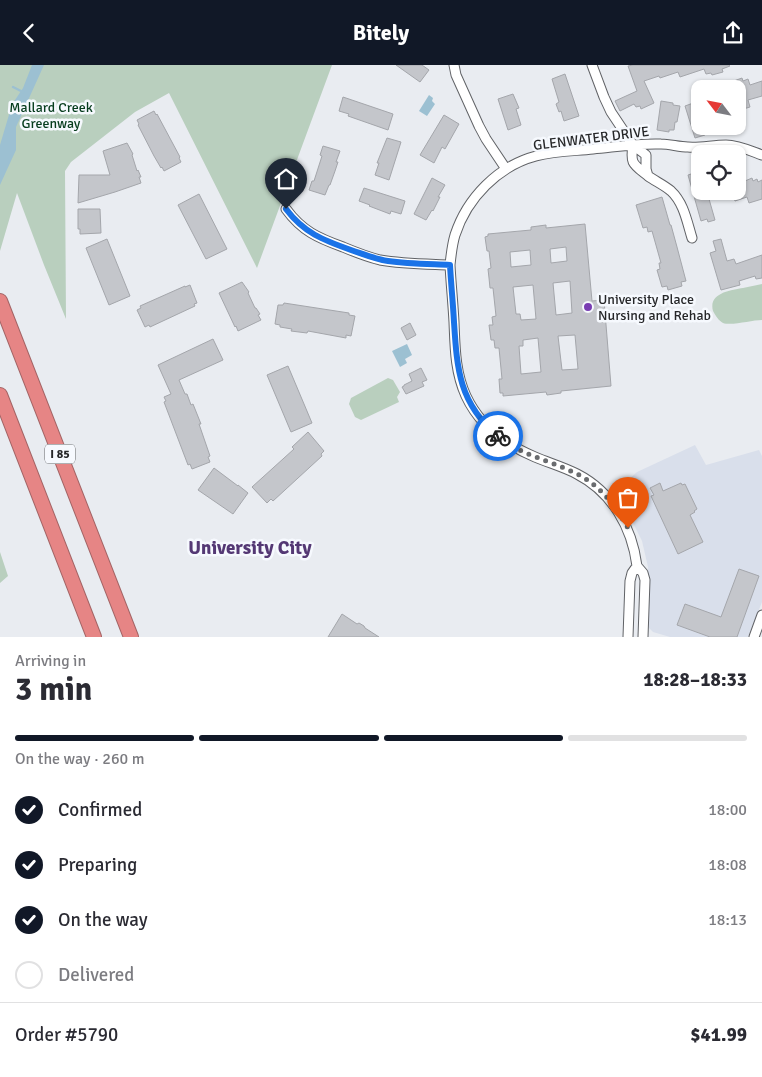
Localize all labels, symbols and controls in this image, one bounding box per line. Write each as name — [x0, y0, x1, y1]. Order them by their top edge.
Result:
icon: back — [15, 19, 43, 47]
text: Bitely — [353, 19, 409, 46]
icon: share — [719, 19, 747, 47]
north arrow — [691, 80, 746, 135]
map controls — [691, 80, 746, 200]
park label: Mallard Creek Greenway — [9, 99, 93, 132]
street label: GLENWATER DRIVE — [532, 123, 650, 154]
button: locate — [691, 145, 746, 200]
pin — [265, 158, 307, 209]
icon: home — [272, 165, 300, 193]
place label: University Place Nursing and Rehab — [598, 291, 711, 324]
marker: University Place Nursing and Rehab — [582, 301, 594, 313]
courier — [473, 411, 523, 461]
icon: bike — [484, 422, 512, 450]
road number: I 85 — [45, 444, 75, 463]
pin — [607, 477, 649, 528]
icon: bag — [614, 484, 642, 512]
district label: University City — [188, 536, 312, 560]
text: Arriving in — [15, 651, 86, 671]
text: 18:28–18:33 — [643, 668, 747, 692]
text: 3 min — [15, 670, 92, 709]
text: On the way · 260 m — [15, 749, 145, 769]
icon: check — [15, 796, 43, 824]
text: Confirmed — [58, 798, 142, 822]
text: 18:00 — [708, 800, 747, 820]
icon: check — [15, 851, 43, 879]
text: Preparing — [58, 853, 137, 877]
text: 18:08 — [708, 855, 747, 875]
icon: check — [15, 906, 43, 934]
text: On the way — [58, 908, 148, 932]
text: 18:13 — [708, 910, 747, 930]
text: Delivered — [58, 963, 134, 987]
text: Order #5790 — [15, 1023, 118, 1047]
text: $41.99 — [690, 1023, 747, 1047]

